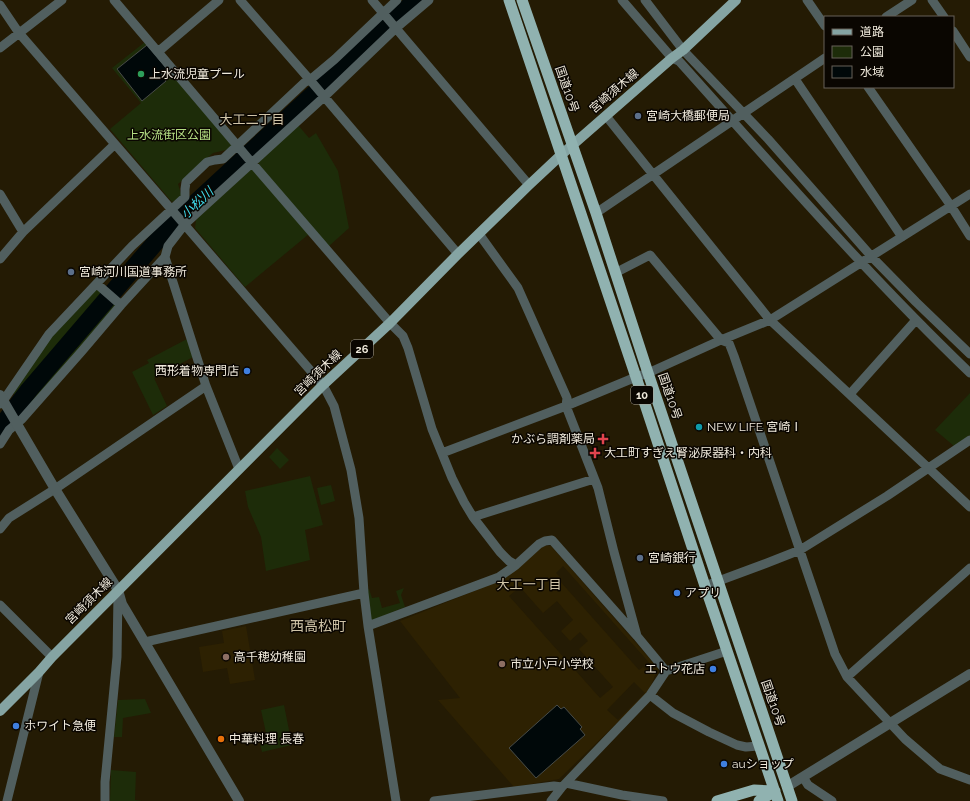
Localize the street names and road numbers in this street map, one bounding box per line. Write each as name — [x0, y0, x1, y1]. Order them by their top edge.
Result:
street label: 国道10号 — [552, 64, 582, 114]
street label: 宮崎須木線 — [587, 66, 641, 116]
road number: 26 — [351, 340, 373, 358]
street label: 宮崎須木線 — [292, 347, 344, 399]
street label: 国道10号 — [655, 371, 685, 421]
road number: 10 — [631, 386, 653, 404]
street label: 宮崎須木線 — [63, 575, 115, 627]
street label: 国道10号 — [758, 678, 788, 728]

